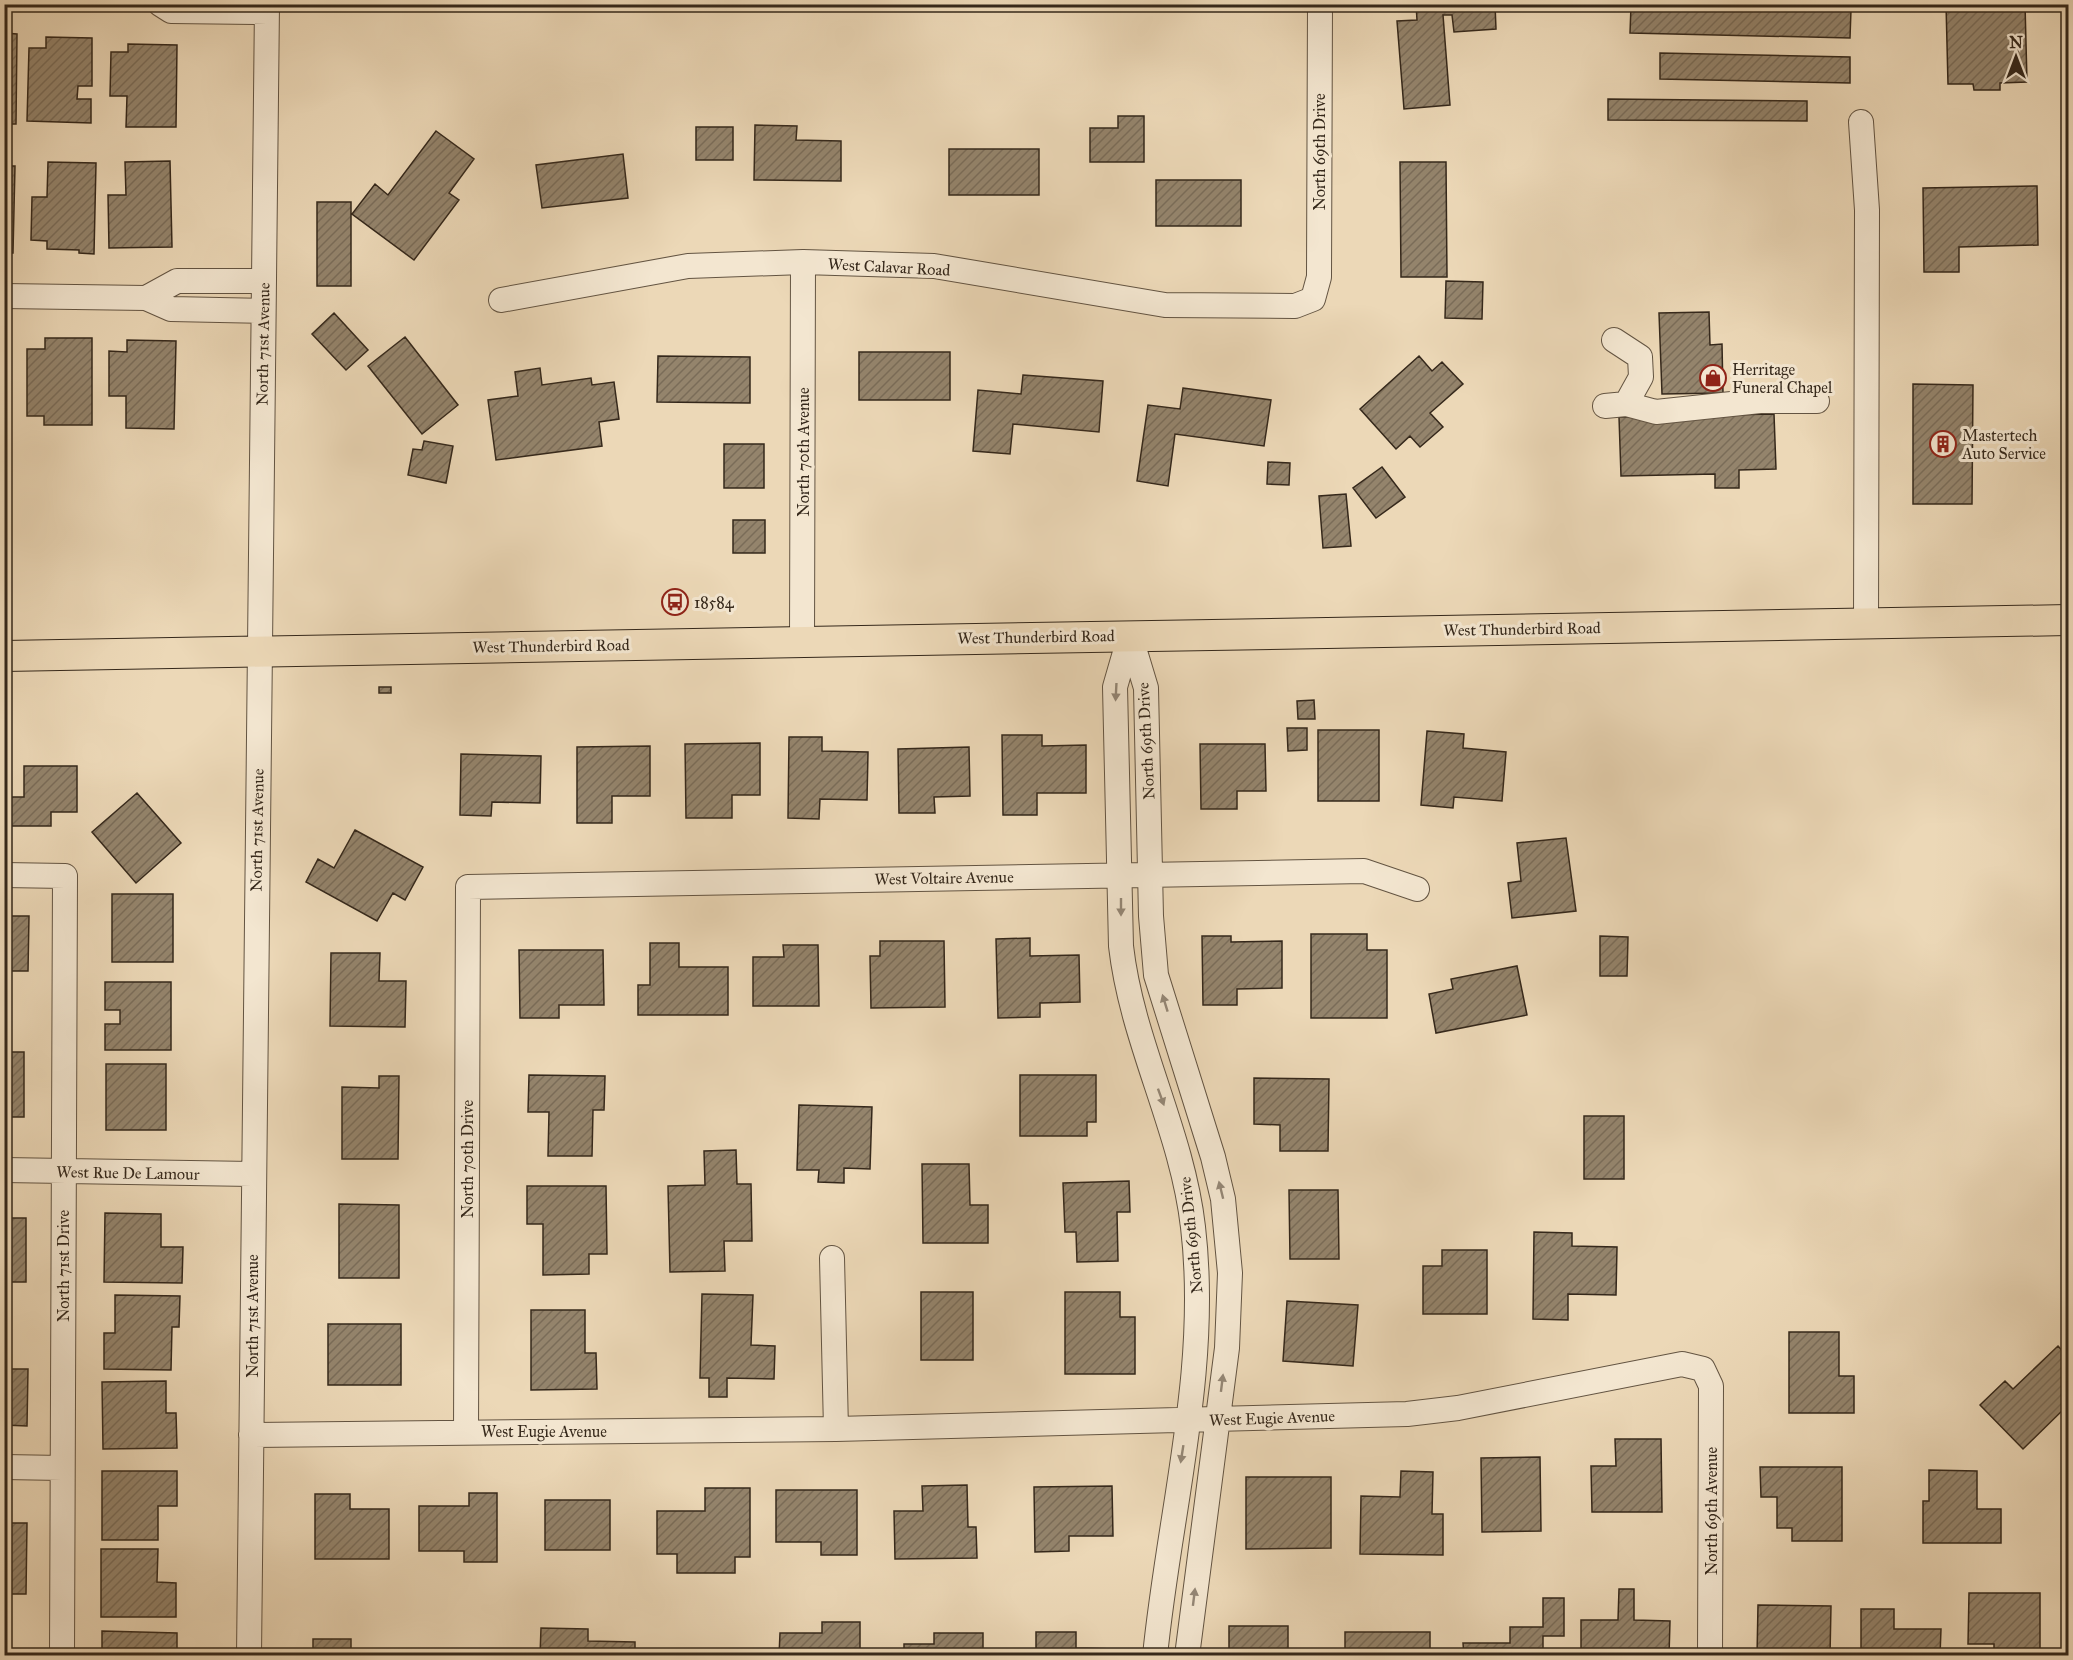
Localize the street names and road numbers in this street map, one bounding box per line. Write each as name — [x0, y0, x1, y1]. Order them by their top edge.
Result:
street label: North 69th Drive — [1310, 93, 1329, 211]
street label: West Calavar Road — [827, 254, 951, 280]
street label: North 71st Avenue — [252, 282, 274, 406]
street label: North 70th Avenue — [794, 387, 813, 517]
street label: West Thunderbird Road — [1443, 618, 1601, 640]
street label: West Thunderbird Road — [957, 626, 1115, 648]
street label: West Thunderbird Road — [472, 635, 630, 657]
street label: North 69th Drive — [1133, 682, 1159, 800]
street label: North 71st Avenue — [246, 768, 268, 892]
street label: West Voltaire Avenue — [874, 867, 1014, 889]
street label: North 70th Drive — [458, 1100, 477, 1218]
street label: West Rue De Lamour — [56, 1162, 200, 1184]
street label: North 69th Drive — [1175, 1175, 1207, 1294]
street label: North 71st Drive — [54, 1210, 73, 1322]
street label: North 71st Avenue — [243, 1254, 262, 1378]
street label: West Eugie Avenue — [1209, 1406, 1336, 1431]
street label: West Eugie Avenue — [481, 1422, 607, 1442]
street label: North 69th Avenue — [1702, 1447, 1721, 1575]

